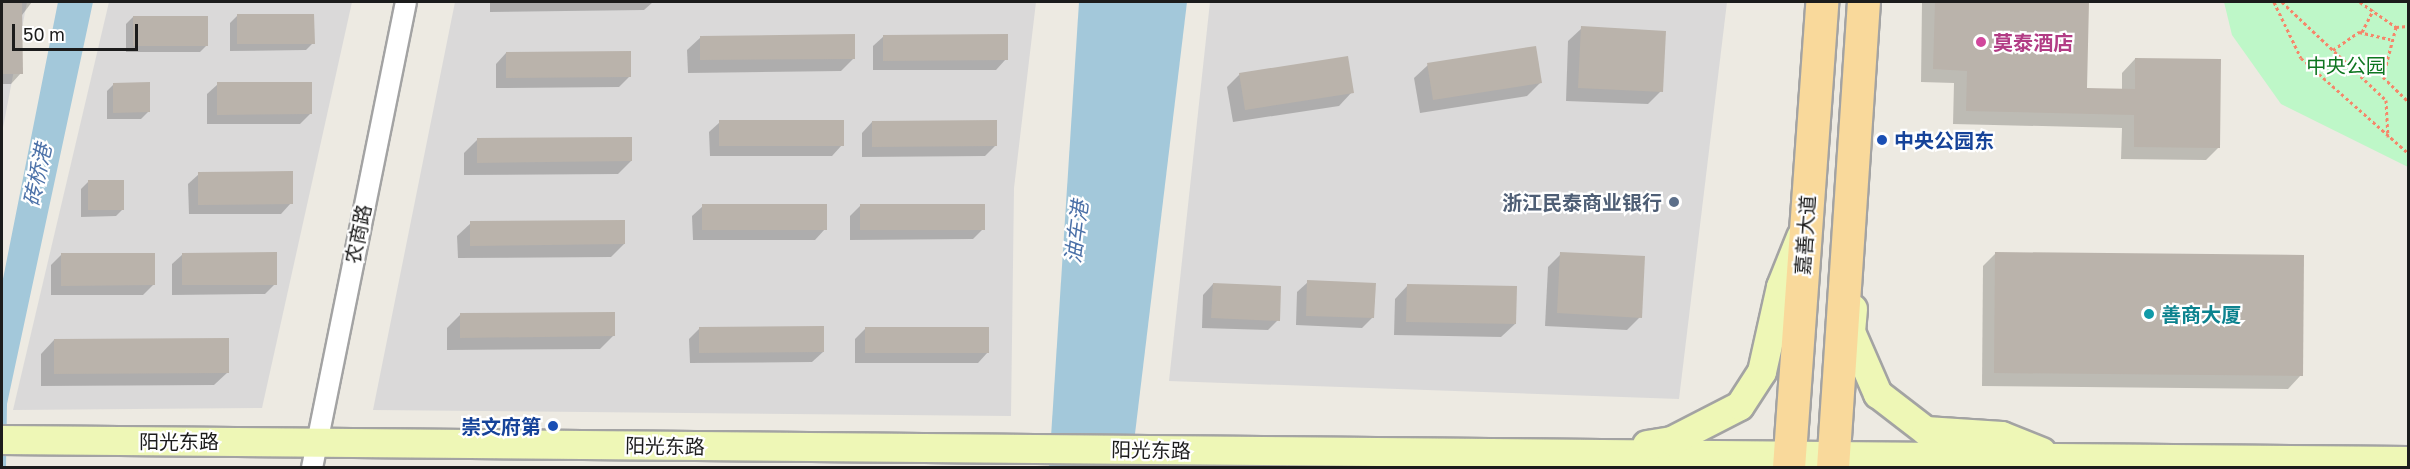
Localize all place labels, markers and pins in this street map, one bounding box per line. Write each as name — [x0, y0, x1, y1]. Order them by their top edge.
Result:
place label: 莫泰酒店 — [1993, 30, 2073, 54]
marker: 莫泰酒店 — [1974, 35, 1988, 49]
place label: 中央公园东 — [1894, 128, 1994, 152]
marker: 中央公园东 — [1875, 133, 1889, 147]
place label: 浙江民泰商业银行 — [1502, 190, 1662, 214]
marker: 浙江民泰商业银行 — [1667, 195, 1681, 209]
place label: 善商大厦 — [2161, 302, 2241, 326]
marker: 善商大厦 — [2142, 307, 2156, 321]
place label: 崇文府第 — [461, 414, 541, 438]
marker: 崇文府第 — [546, 419, 560, 433]

